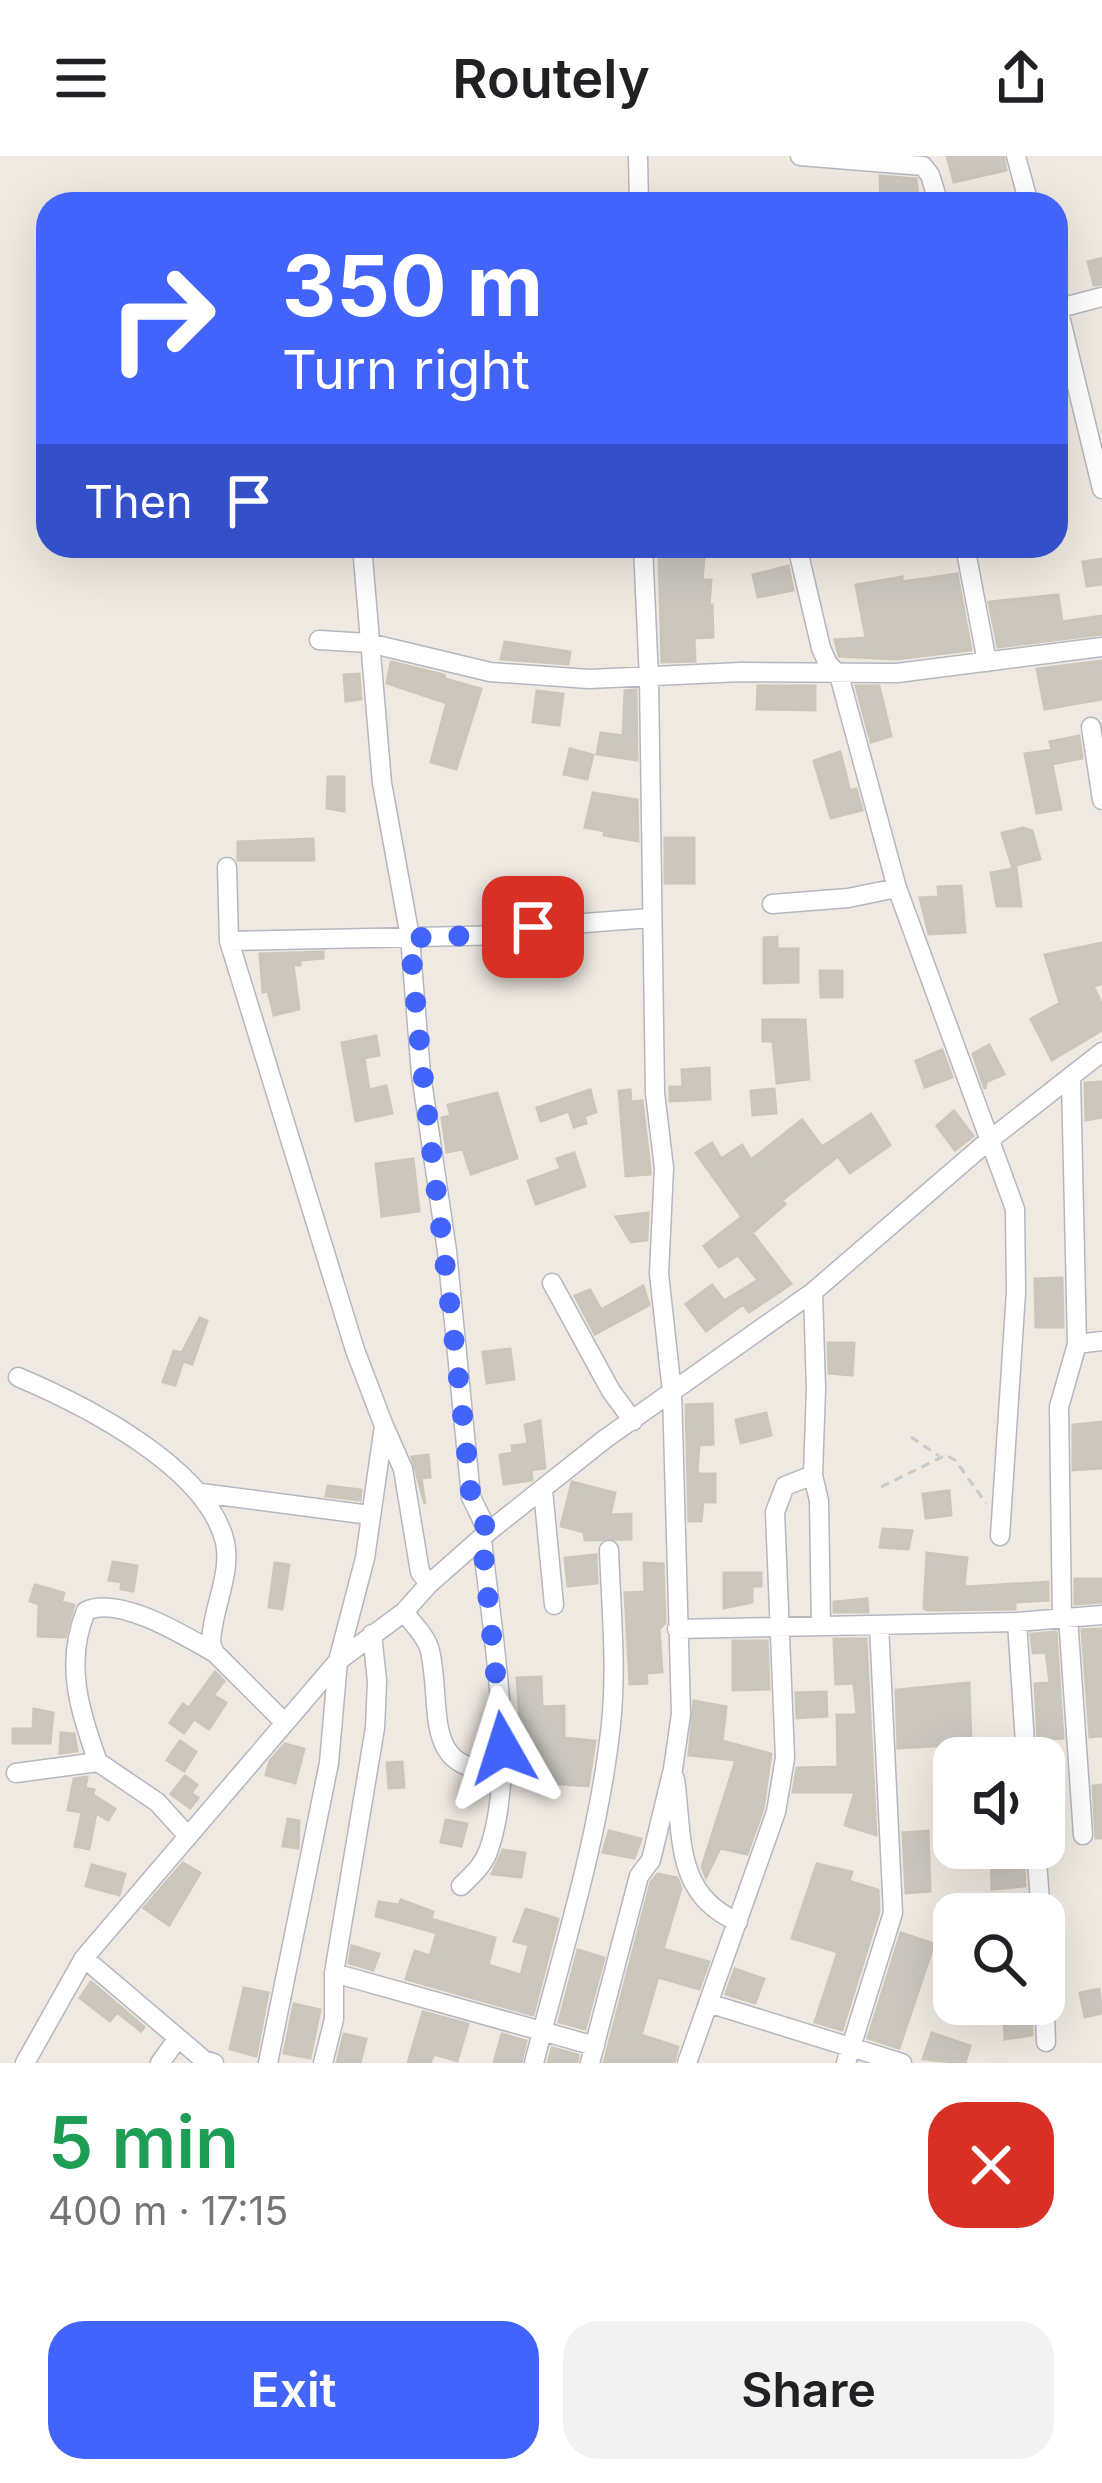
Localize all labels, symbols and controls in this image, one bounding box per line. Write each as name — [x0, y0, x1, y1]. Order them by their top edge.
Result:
icon: menu — [48, 45, 114, 111]
icon: share — [988, 45, 1054, 111]
text: Routely — [452, 46, 650, 111]
text: 350 m — [282, 235, 543, 336]
icon: right — [84, 240, 240, 396]
text: Turn right — [282, 337, 530, 402]
icon: arrive — [216, 468, 282, 534]
text: Then — [84, 474, 192, 529]
pin — [482, 876, 584, 978]
icon: arrive — [500, 894, 566, 960]
position arrow — [440, 1685, 566, 1811]
map controls — [933, 1737, 1065, 2025]
button: sound — [933, 1737, 1065, 1869]
button: search — [933, 1893, 1065, 2025]
text: 5 min — [48, 2098, 239, 2185]
button: close — [928, 2102, 1054, 2228]
text: 400 m · 17:15 — [48, 2187, 288, 2234]
button: Exit — [48, 2321, 539, 2459]
button: Share — [563, 2321, 1054, 2459]

